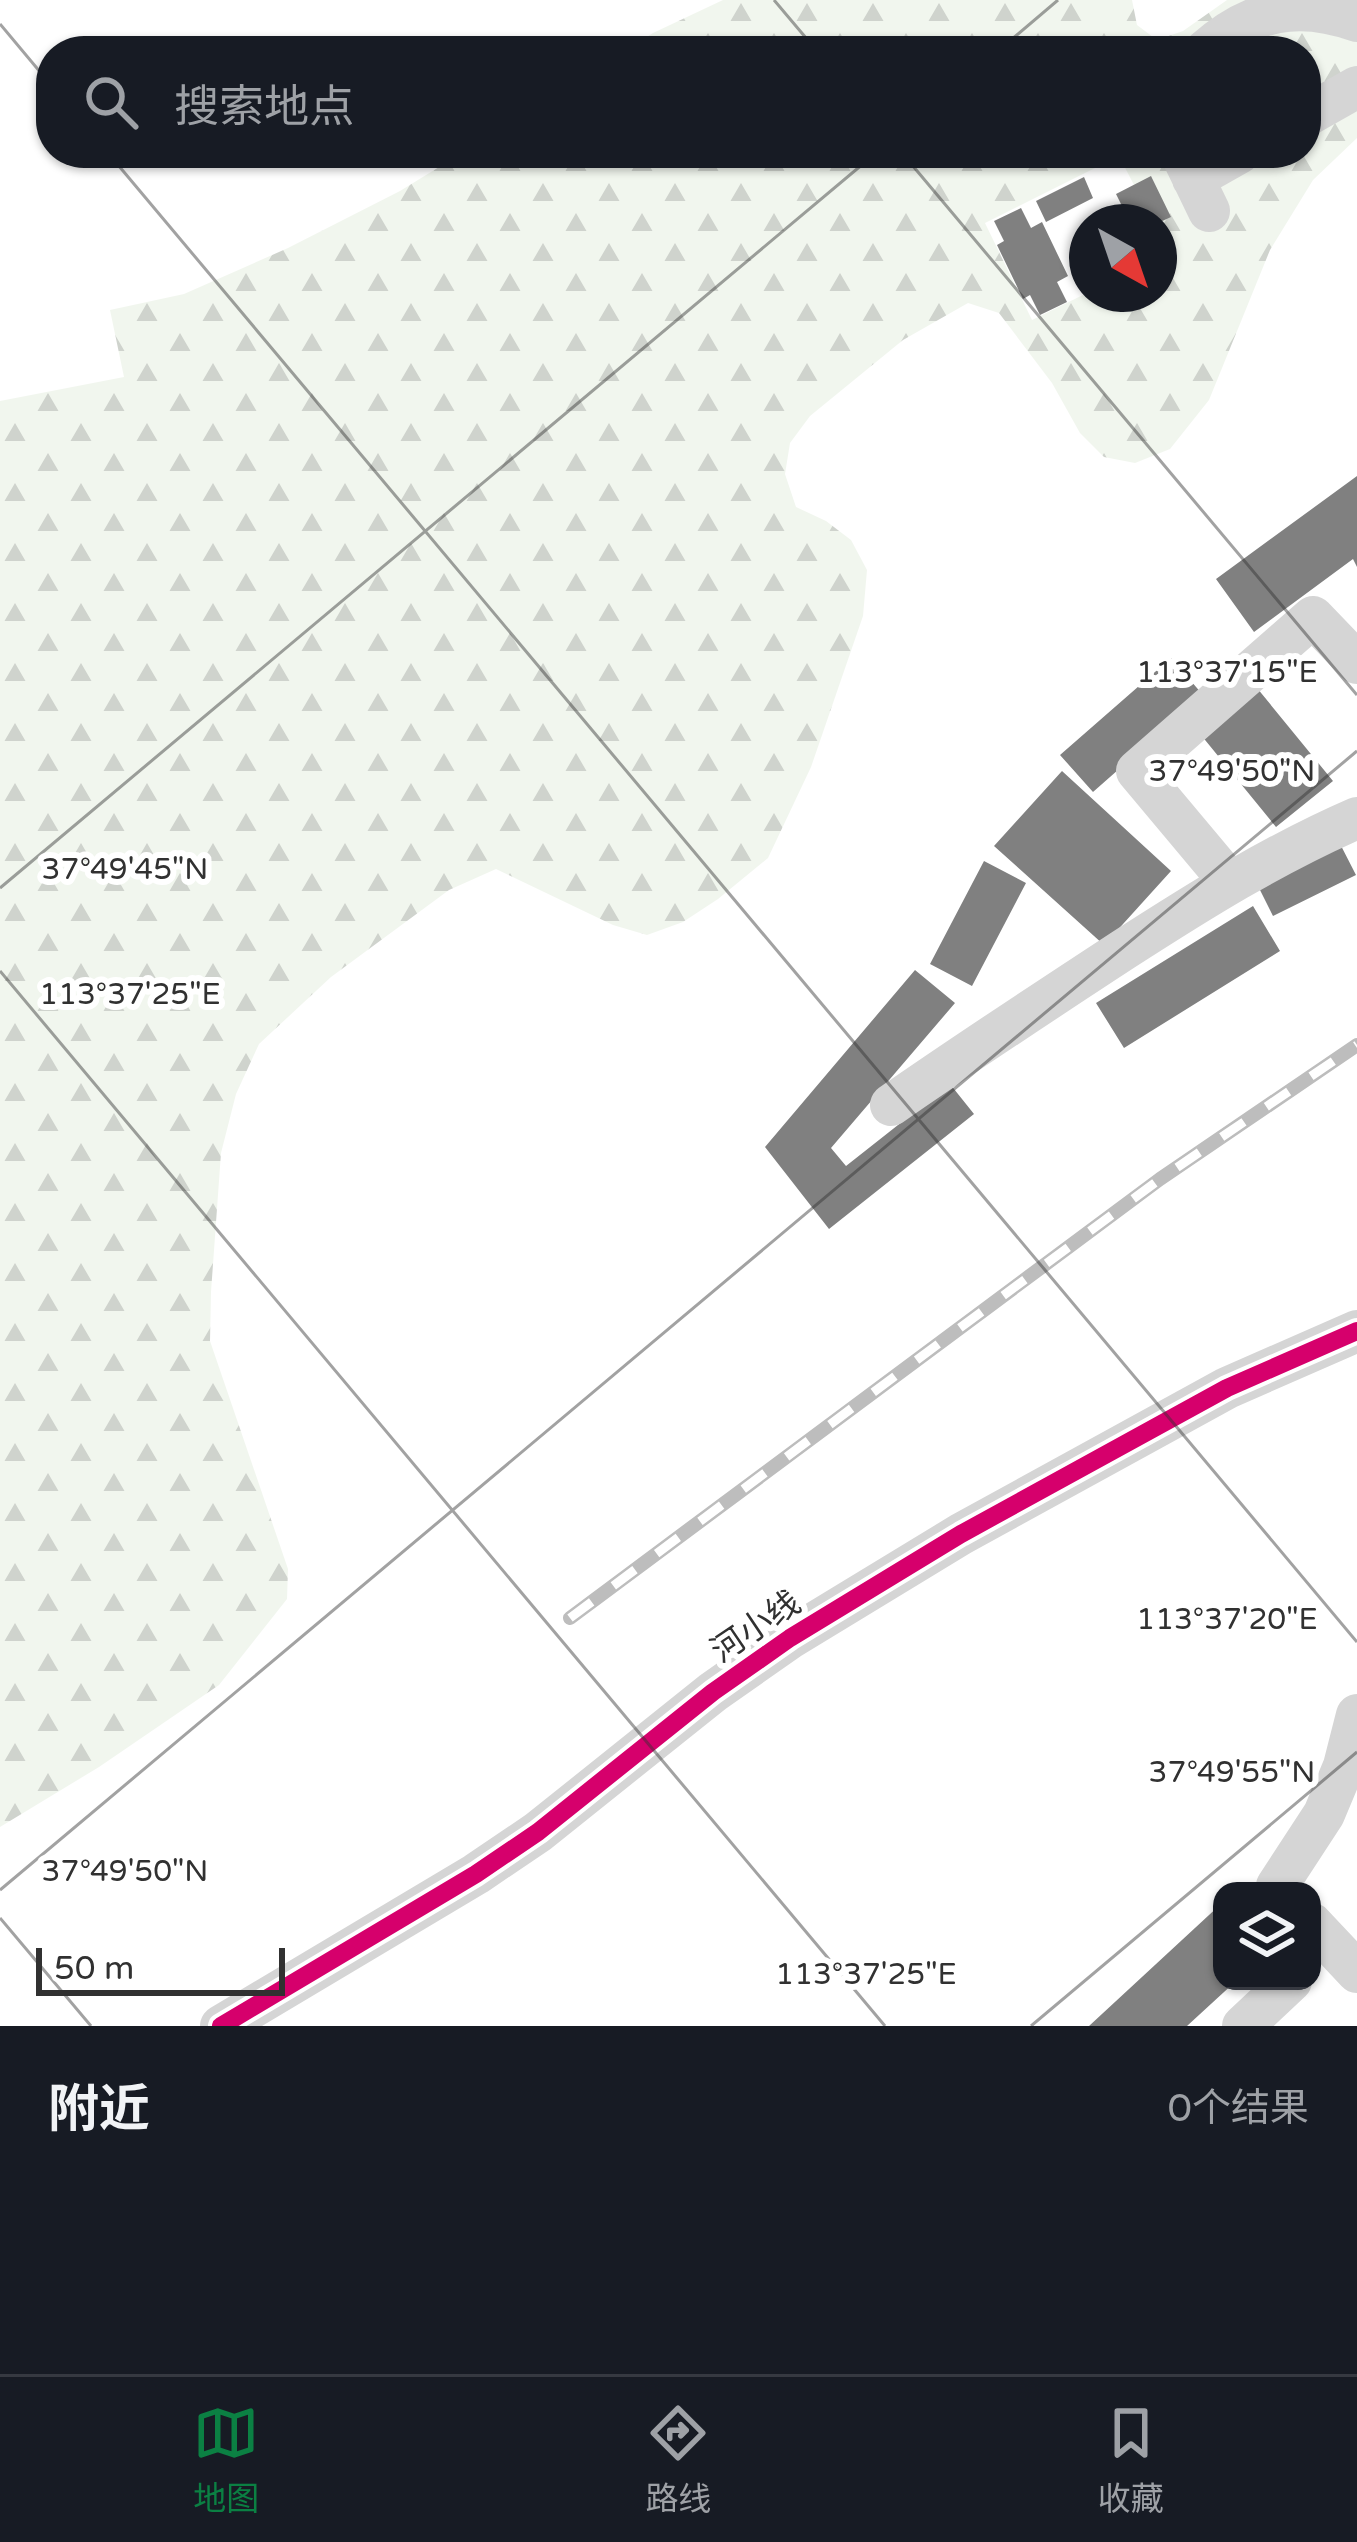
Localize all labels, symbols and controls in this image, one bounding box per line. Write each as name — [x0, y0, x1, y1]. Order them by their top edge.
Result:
search box — [36, 36, 1321, 168]
icon: search — [78, 69, 144, 135]
text: 搜索地点 — [174, 81, 354, 135]
north arrow — [1069, 204, 1177, 312]
text: 113°37'15"E — [1136, 654, 1318, 691]
text: 37°49'50"N — [1149, 753, 1315, 790]
text: 37°49'45"N — [42, 851, 208, 888]
text: 113°37'25"E — [39, 976, 221, 1013]
street label: 河小线 — [704, 1583, 808, 1671]
text: 113°37'20"E — [1136, 1601, 1318, 1638]
text: 37°49'55"N — [1149, 1754, 1315, 1791]
text: 37°49'50"N — [42, 1853, 208, 1890]
map controls — [1213, 1882, 1321, 1990]
button: layers — [1213, 1882, 1321, 1990]
scale bar — [36, 1942, 285, 1995]
text: 50 m — [54, 1949, 134, 1988]
text: 113°37'25"E — [775, 1956, 957, 1993]
text: 附近 — [48, 2079, 150, 2141]
text: 0个结果 — [1168, 2085, 1309, 2132]
tab: 地图 — [193, 2400, 259, 2520]
tab: 路线 — [645, 2400, 711, 2520]
tab: 收藏 — [1098, 2400, 1164, 2520]

